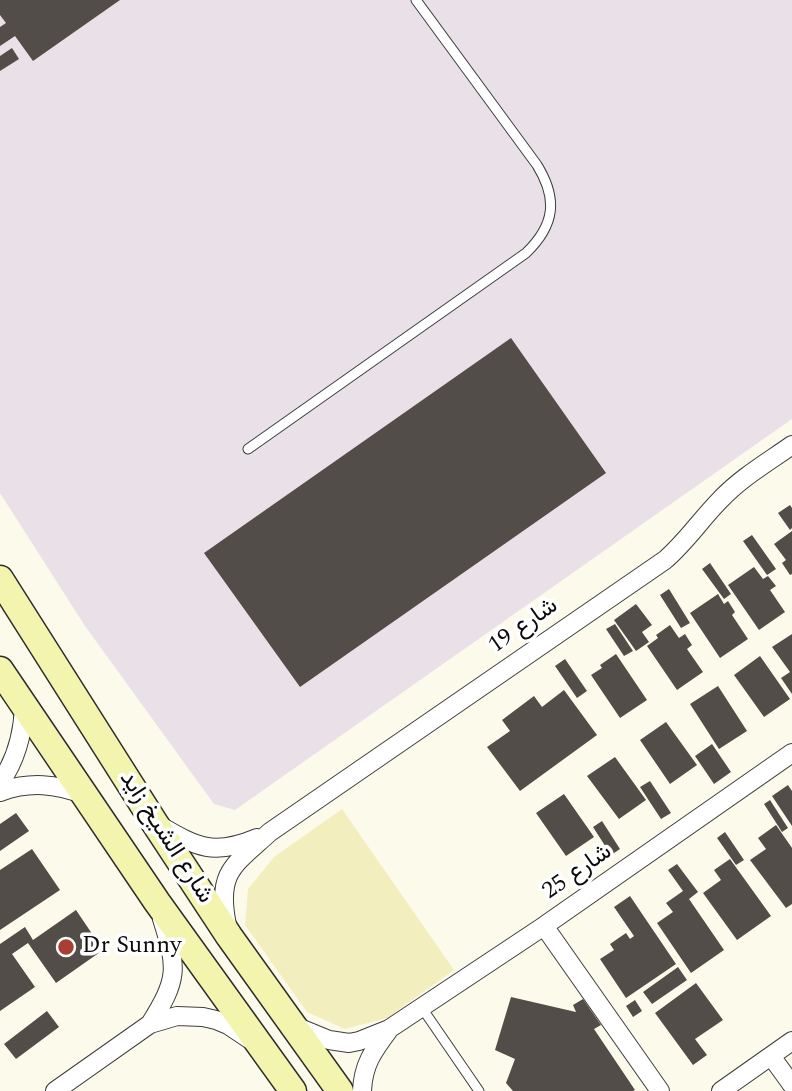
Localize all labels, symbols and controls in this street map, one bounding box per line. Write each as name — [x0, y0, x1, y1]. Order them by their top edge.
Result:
street label: شارع 19 — [484, 593, 564, 661]
street label: شارع الشيخ زايد — [112, 766, 218, 910]
street label: شارع 25 — [538, 839, 618, 907]
place label: Dr Sunny — [82, 933, 182, 961]
marker: Dr Sunny — [56, 937, 76, 957]

